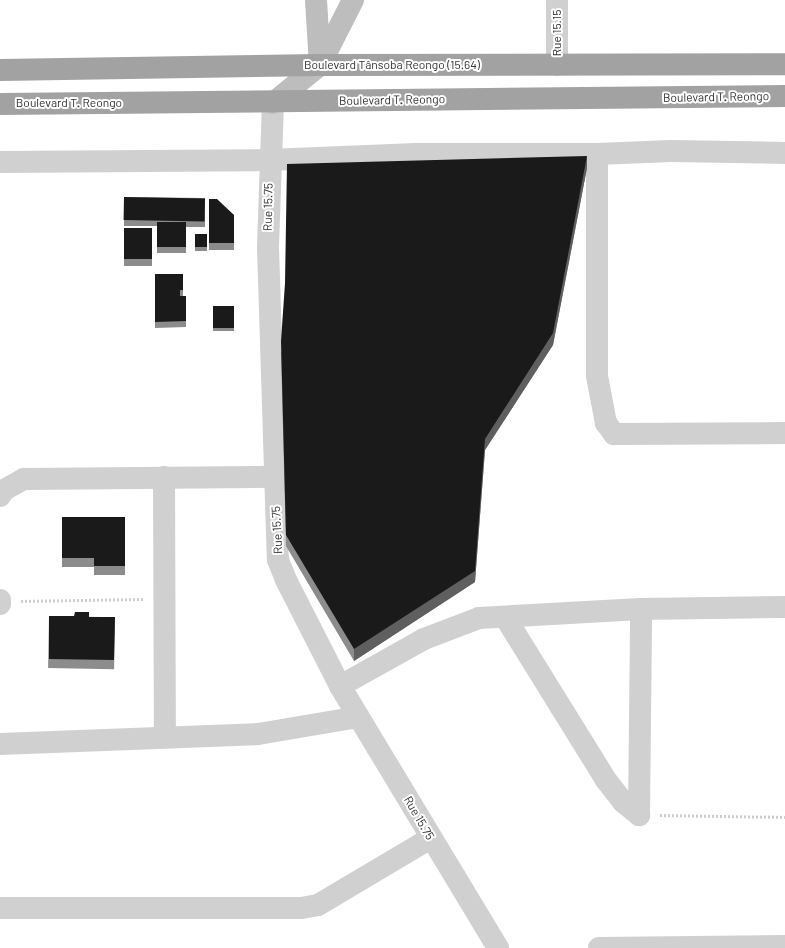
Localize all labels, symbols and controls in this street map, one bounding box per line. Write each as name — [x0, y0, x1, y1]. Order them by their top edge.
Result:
street label: Rue 15.15 — [550, 10, 564, 56]
street label: Boulevard Tânsoba Reongo (15.64) — [304, 58, 480, 72]
street label: Boulevard T. Reongo — [663, 89, 769, 105]
street label: Boulevard T. Reongo — [339, 92, 445, 108]
street label: Boulevard T. Reongo — [16, 96, 122, 110]
street label: Rue 15.75 — [260, 183, 276, 231]
street label: Rue 15.75 — [269, 506, 285, 554]
street label: Rue 15.75 — [401, 794, 437, 842]

